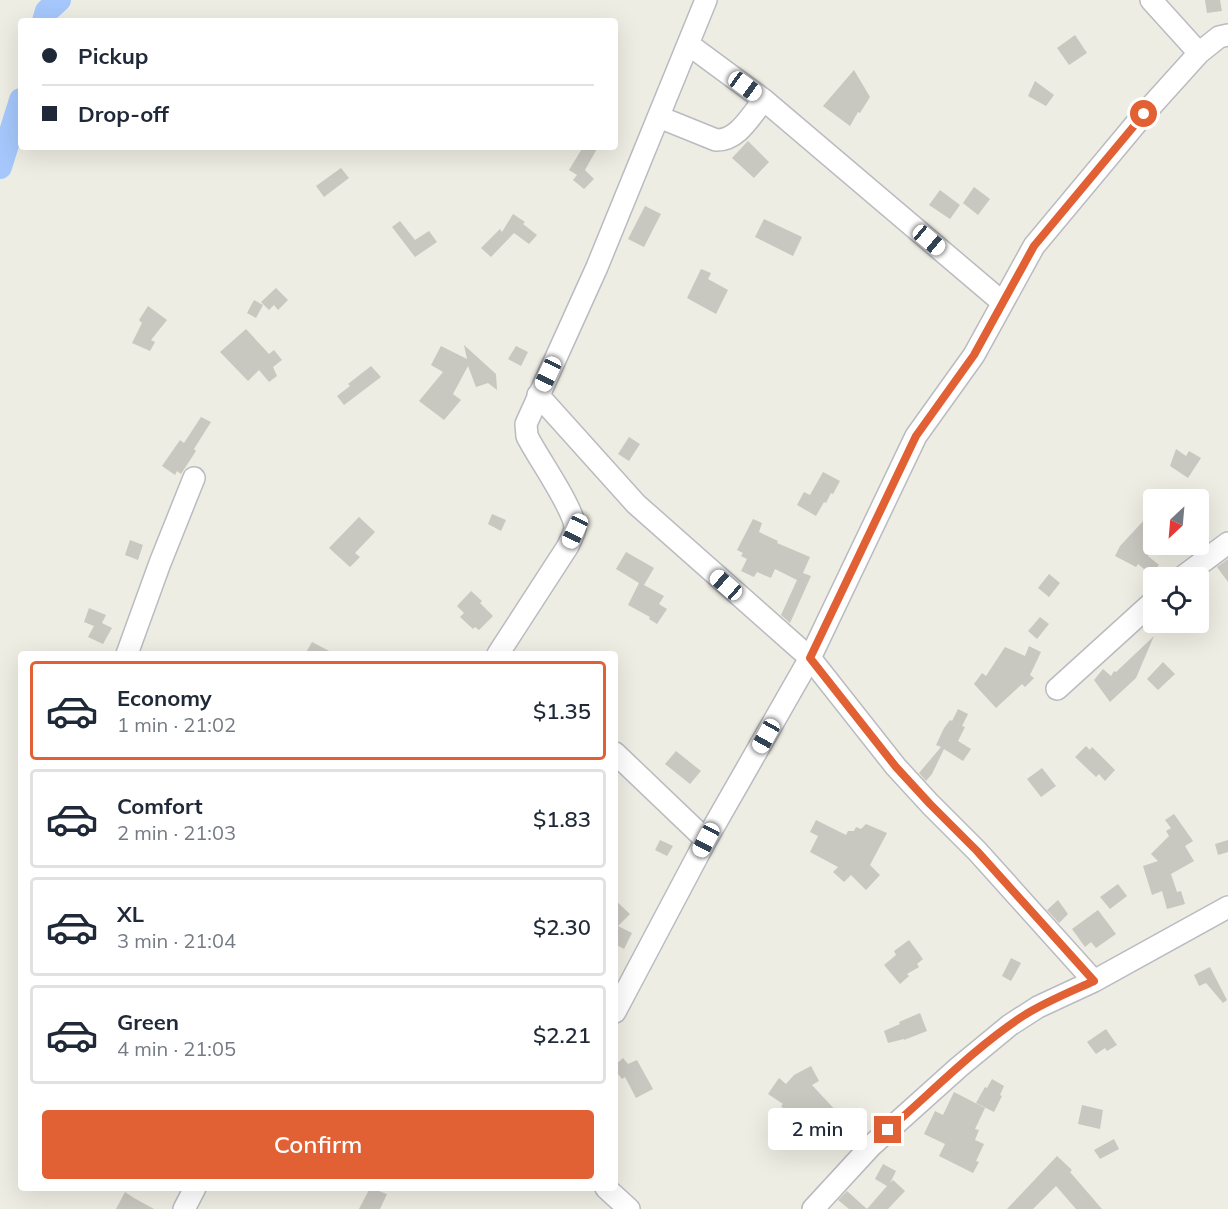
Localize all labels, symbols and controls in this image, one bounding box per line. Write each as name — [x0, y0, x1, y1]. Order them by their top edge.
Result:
text: Pickup — [78, 42, 148, 70]
car — [725, 68, 765, 104]
text: Drop-off — [78, 100, 169, 128]
route start — [1130, 100, 1157, 127]
car — [909, 222, 949, 258]
car — [532, 354, 564, 394]
north arrow — [1143, 489, 1209, 555]
map controls — [1143, 489, 1209, 633]
car — [559, 511, 591, 551]
car — [707, 566, 745, 604]
button: locate — [1143, 567, 1209, 633]
icon: car — [45, 684, 99, 738]
text: Economy — [117, 684, 212, 712]
text: $1.35 — [533, 697, 591, 725]
text: 1 min · 21:02 — [117, 712, 236, 737]
car — [749, 716, 783, 756]
icon: car — [45, 792, 99, 846]
text: Comfort — [117, 792, 203, 820]
text: $1.83 — [533, 805, 591, 833]
text: 2 min · 21:03 — [117, 820, 236, 845]
car — [690, 820, 722, 860]
icon: car — [45, 900, 99, 954]
text: XL — [117, 900, 144, 928]
text: $2.30 — [533, 913, 591, 941]
text: 3 min · 21:04 — [117, 928, 236, 953]
icon: car — [45, 1008, 99, 1062]
text: Green — [117, 1008, 179, 1036]
text: $2.21 — [533, 1021, 591, 1049]
text: 4 min · 21:05 — [117, 1036, 236, 1061]
callout: 2 min — [768, 1109, 867, 1151]
button: Confirm — [42, 1110, 594, 1179]
text: 2 min — [792, 1116, 843, 1141]
route end — [874, 1116, 901, 1143]

